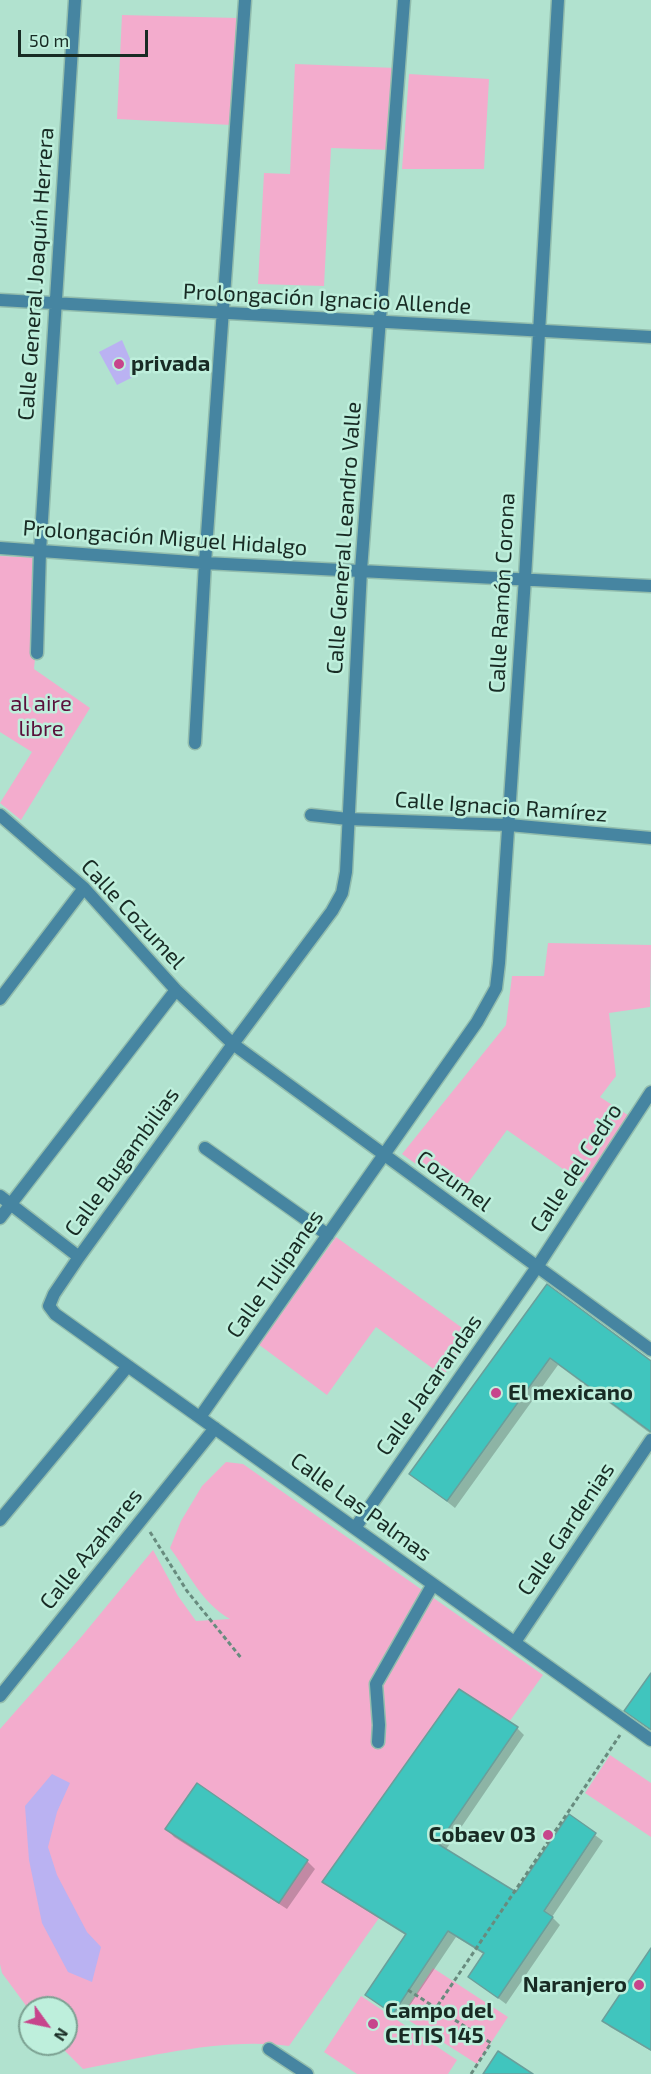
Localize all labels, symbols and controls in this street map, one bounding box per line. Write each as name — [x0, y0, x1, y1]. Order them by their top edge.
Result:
scale bar — [21, 18, 152, 56]
text: 50 m — [29, 29, 69, 51]
street label: Calle General Joaquín Herrera — [13, 127, 59, 421]
street label: Prolongación Ignacio Allende — [182, 278, 472, 320]
place label: privada — [131, 351, 210, 377]
marker: privada — [112, 357, 126, 371]
street label: Calle General Leandro Valle — [321, 401, 367, 675]
street label: Calle Ramón Corona — [484, 492, 520, 694]
street label: Prolongación Miguel Hidalgo — [22, 515, 308, 561]
park label: al aire libre — [10, 691, 72, 742]
street label: Calle Ignacio Ramírez — [394, 786, 608, 828]
street label: Calle Cozumel — [75, 854, 191, 974]
street label: Calle Bugambilias — [59, 1083, 185, 1241]
street label: Calle del Cedro — [525, 1099, 627, 1237]
street label: Cozumel — [411, 1145, 497, 1217]
street label: Calle Tulipanes — [221, 1205, 329, 1343]
street label: Calle Jacarandas — [370, 1309, 488, 1461]
place label: El mexicano — [508, 1380, 633, 1406]
marker: El mexicano — [489, 1386, 503, 1400]
street label: Calle Las Palmas — [285, 1447, 437, 1567]
street label: Calle Gardenias — [512, 1457, 620, 1601]
street label: Calle Azahares — [34, 1483, 148, 1615]
place label: Cobaev 03 — [429, 1822, 536, 1848]
marker: Cobaev 03 — [541, 1828, 555, 1842]
place label: Naranjero — [523, 1972, 627, 1998]
marker: Naranjero — [632, 1978, 646, 1992]
north arrow — [18, 1996, 78, 2056]
place label: Campo del CETIS 145 — [385, 1998, 494, 2050]
marker: Campo del CETIS 145 — [366, 2017, 380, 2031]
text: N — [51, 2025, 73, 2045]

